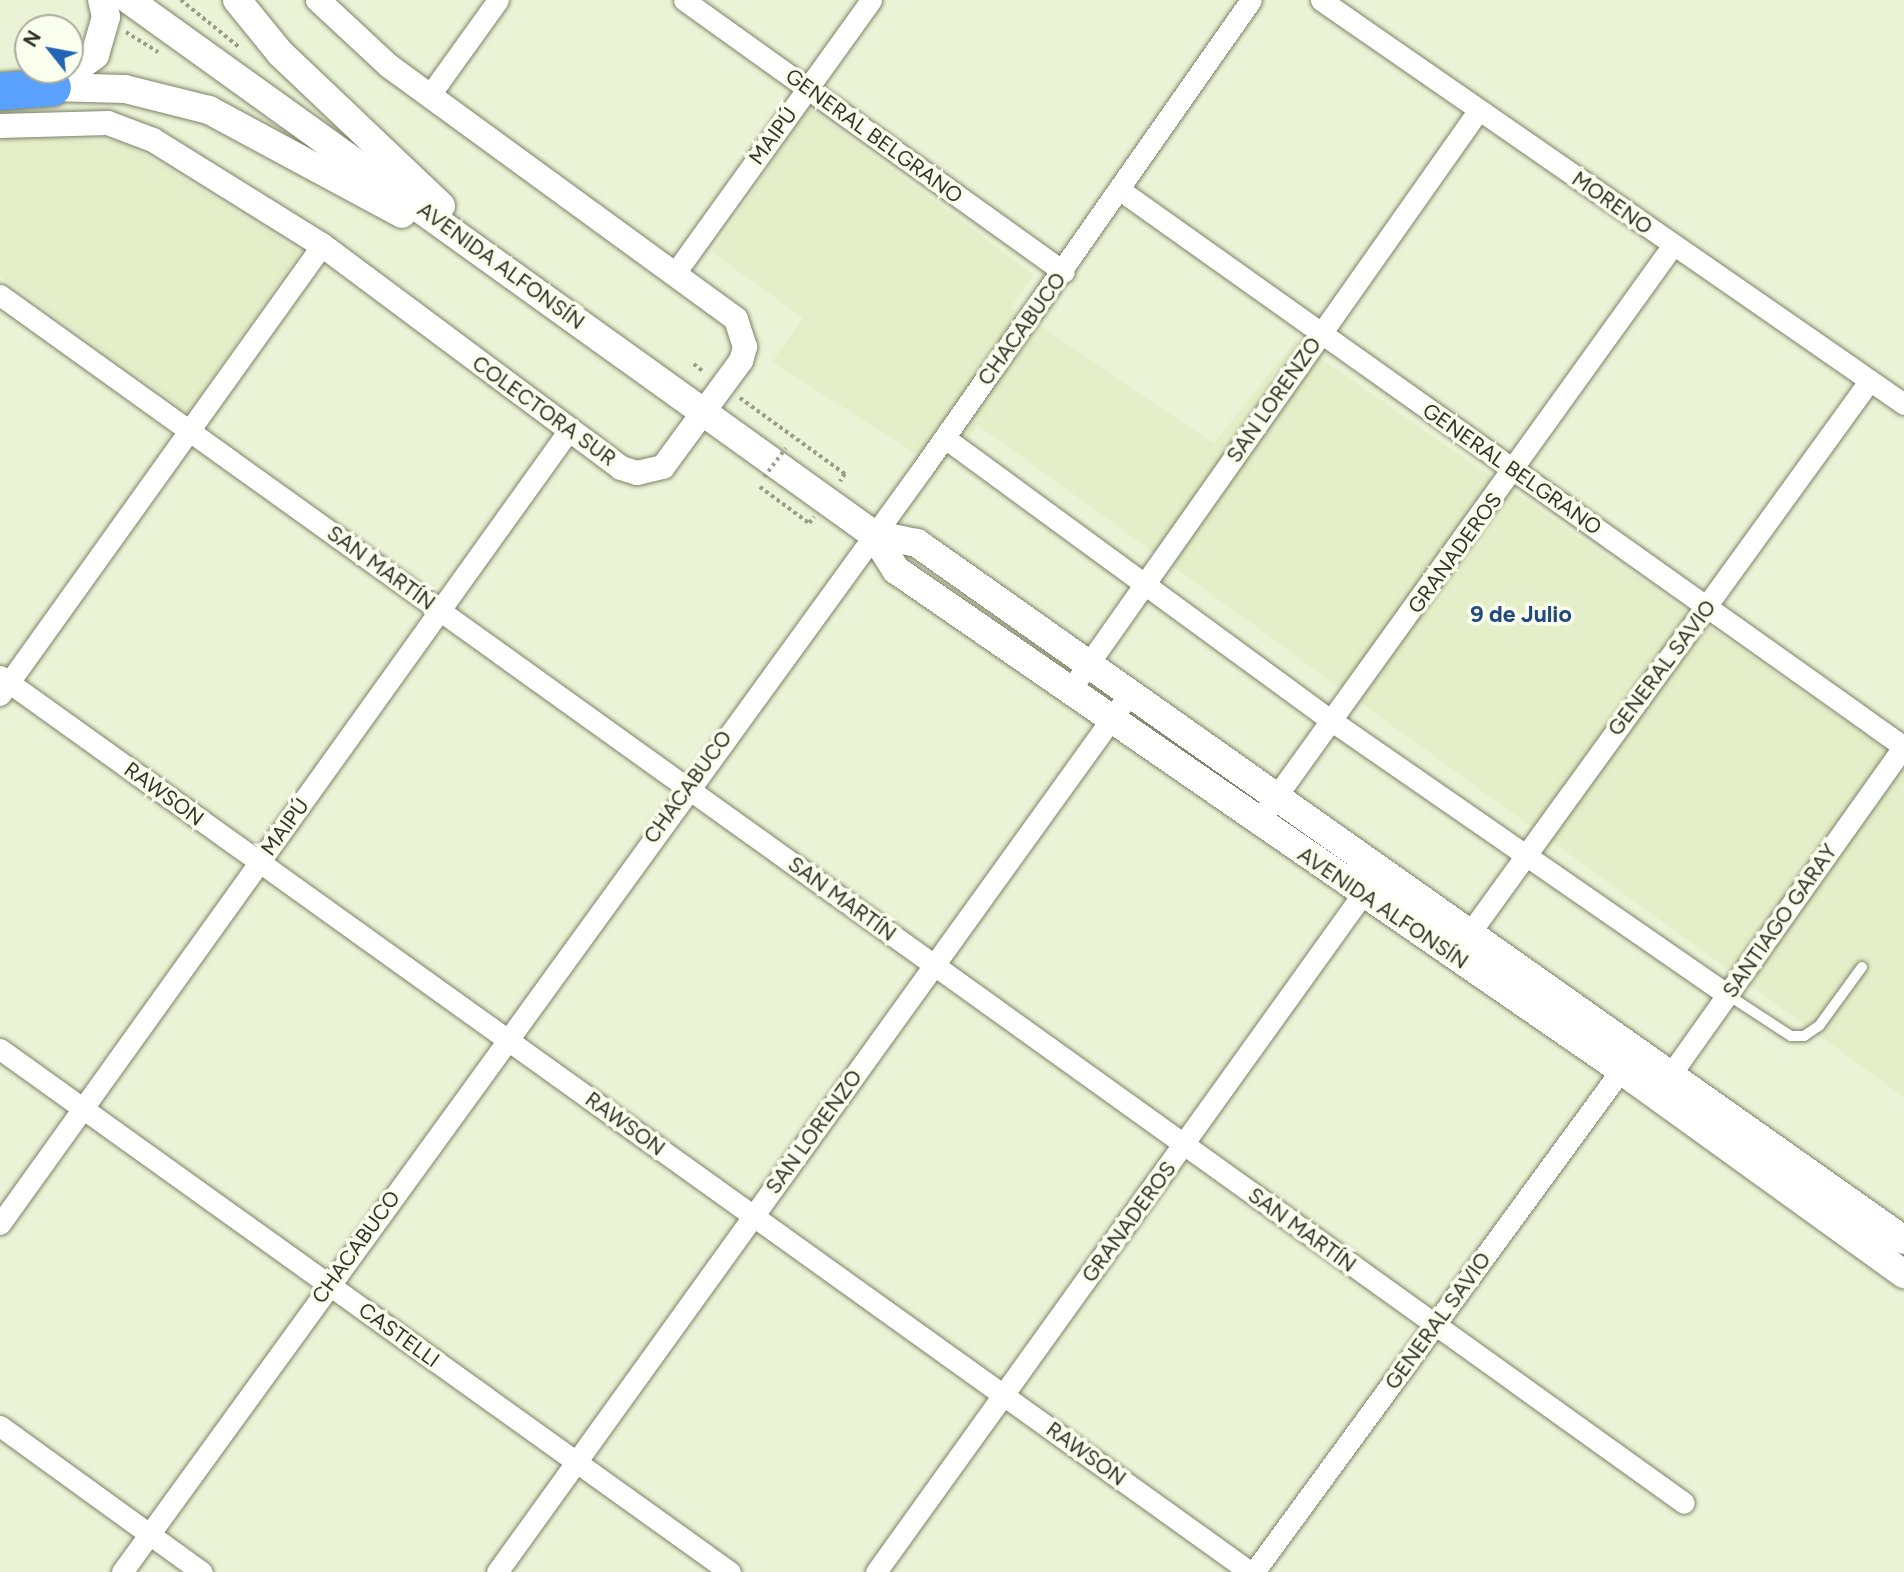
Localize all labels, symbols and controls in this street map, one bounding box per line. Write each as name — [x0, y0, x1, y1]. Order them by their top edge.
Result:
north arrow — [14, 14, 84, 84]
text: N — [19, 27, 46, 51]
street label: GENERAL BELGRANO — [781, 63, 967, 209]
street label: MAIPÚ — [744, 102, 802, 170]
street label: MORENO — [1567, 166, 1657, 240]
street label: AVENIDA ALFONSÍN — [413, 197, 589, 335]
street label: CHACABUCO — [973, 268, 1071, 390]
street label: SAN LORENZO — [1222, 333, 1326, 467]
street label: COLECTORA SUR — [467, 350, 621, 472]
street label: GENERAL BELGRANO — [1418, 398, 1606, 540]
street label: GRANADEROS — [1403, 488, 1507, 618]
street label: SAN MARTÍN — [322, 520, 440, 616]
street label: GENERAL SAVIO — [1603, 595, 1721, 741]
district label: 9 de Julio — [1470, 600, 1572, 628]
street label: CHACABUCO — [639, 726, 737, 848]
street label: RAWSON — [119, 757, 209, 831]
street label: MAIPÚ — [256, 793, 314, 861]
street label: SANTIAGO GARAY — [1718, 839, 1842, 1003]
street label: AVENIDA ALFONSÍN — [1293, 842, 1473, 974]
street label: SAN MARTÍN — [783, 851, 901, 947]
street label: SAN LORENZO — [761, 1065, 867, 1199]
street label: RAWSON — [580, 1087, 670, 1161]
street label: GRANADEROS — [1077, 1157, 1181, 1287]
street label: SAN MARTÍN — [1243, 1182, 1361, 1278]
street label: CHACABUCO — [307, 1186, 405, 1308]
street label: GENERAL SAVIO — [1380, 1248, 1496, 1394]
street label: CASTELLI — [354, 1297, 444, 1373]
street label: RAWSON — [1041, 1417, 1131, 1491]

